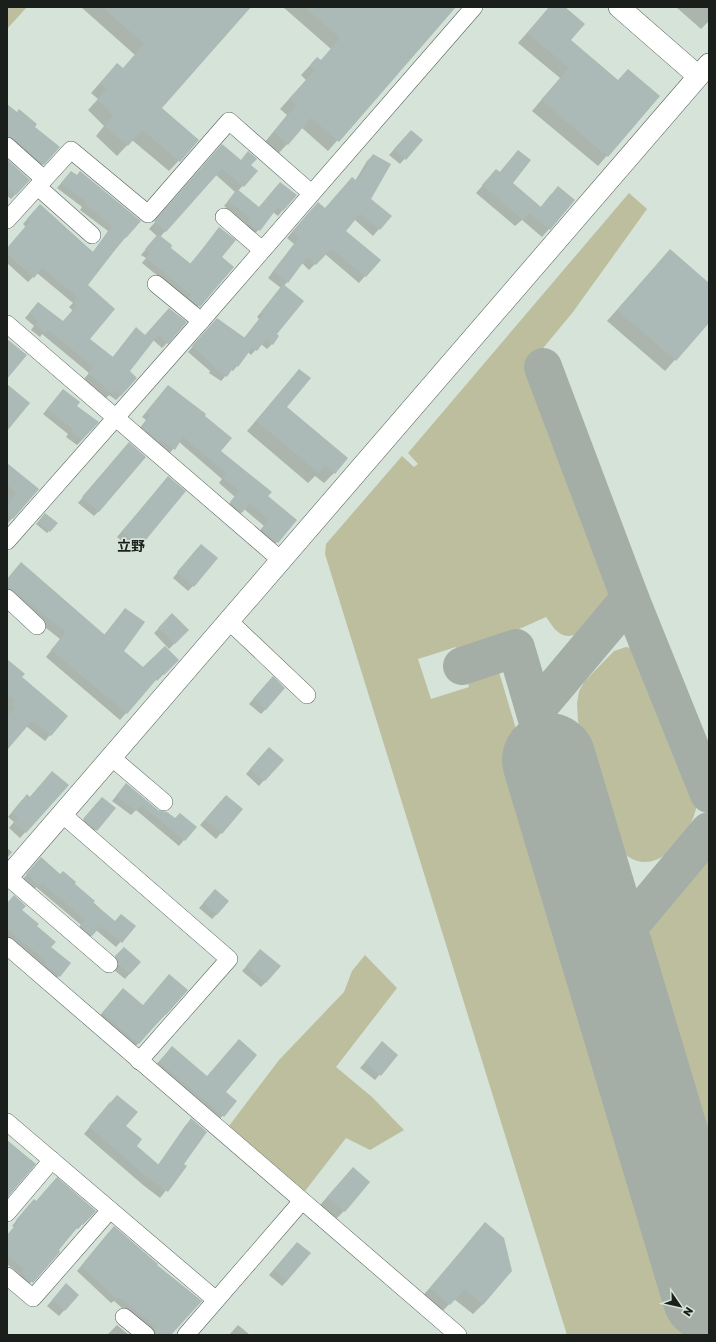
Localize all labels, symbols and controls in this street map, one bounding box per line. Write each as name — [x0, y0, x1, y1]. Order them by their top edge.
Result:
district label: 立野 — [117, 537, 145, 554]
north arrow — [660, 1286, 700, 1326]
text: N — [681, 1305, 696, 1319]

